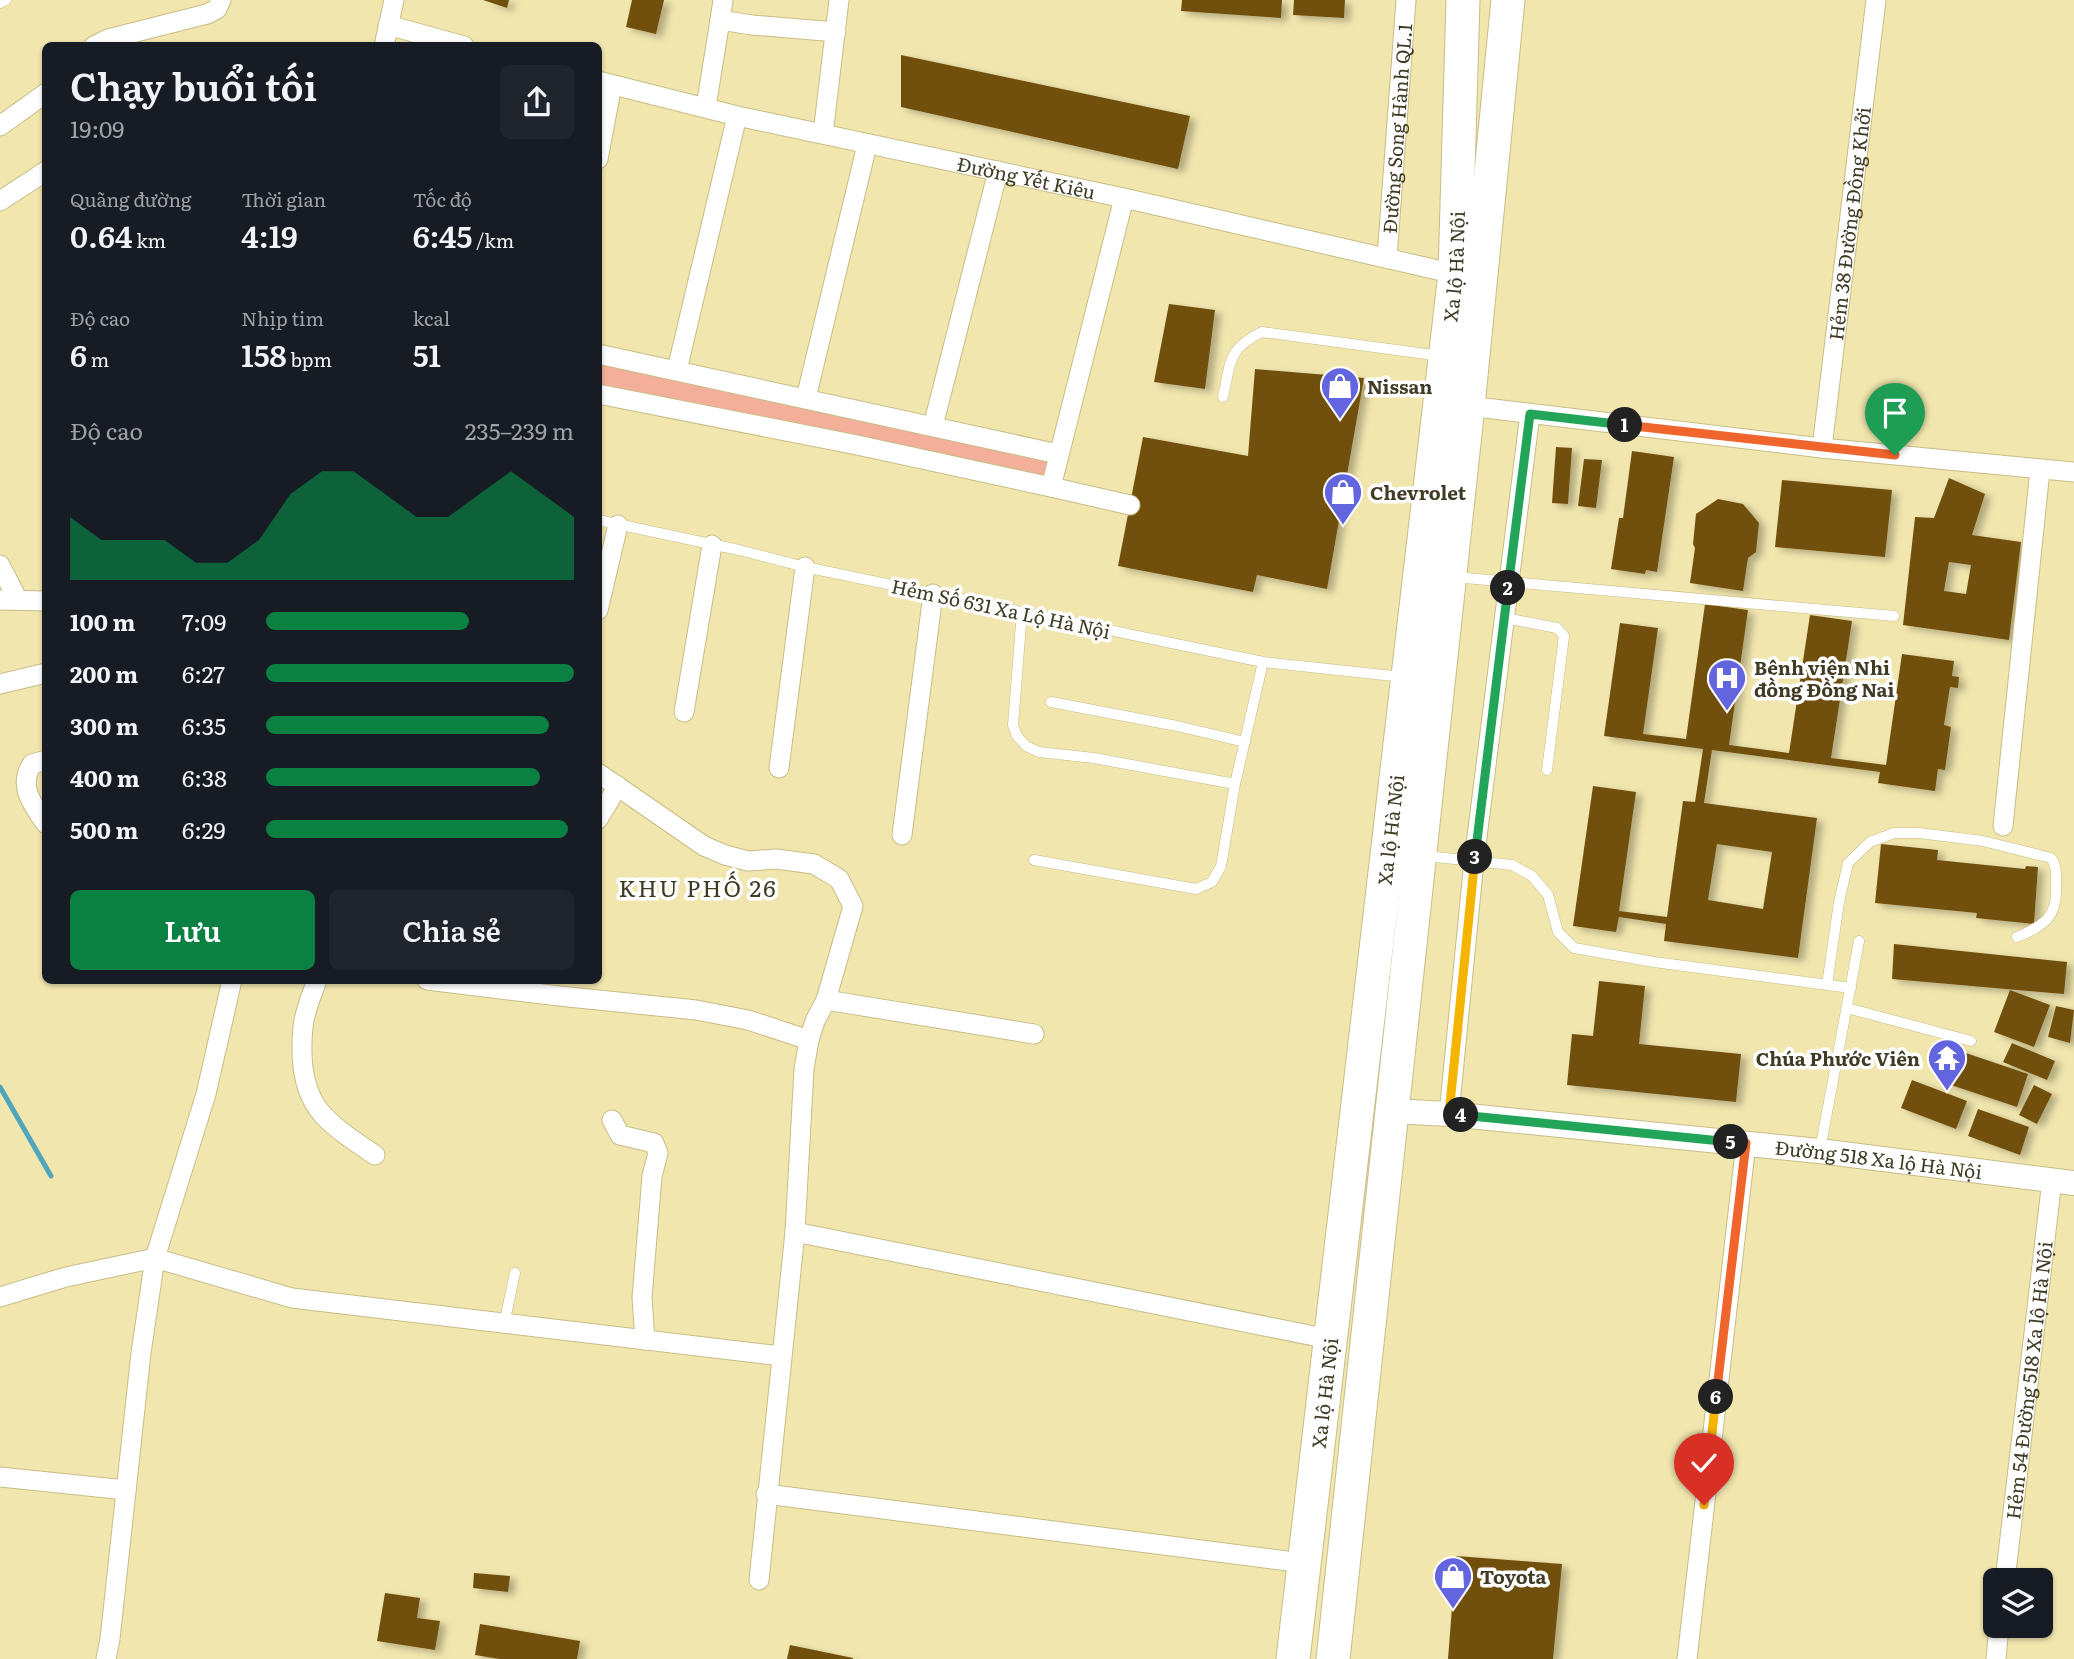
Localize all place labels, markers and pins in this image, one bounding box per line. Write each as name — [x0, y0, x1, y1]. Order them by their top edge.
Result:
shop icon: Nissan — [1319, 365, 1361, 420]
place label: Nissan — [1367, 372, 1432, 400]
pin — [1865, 383, 1925, 455]
pin: 1 — [1608, 408, 1642, 442]
shop icon: Chevrolet — [1322, 471, 1364, 526]
place label: Chevrolet — [1370, 478, 1467, 506]
pin: 2 — [1490, 570, 1526, 606]
place label: Bệnh viện Nhi đồng Đồng Nai — [1754, 653, 1895, 703]
hospital icon: Bệnh viện Nhi đồng Đồng Nai — [1706, 657, 1748, 712]
pin: 3 — [1458, 840, 1492, 874]
temple icon: Chúa Phước Viên — [1926, 1037, 1968, 1092]
place label: Chúa Phước Viên — [1756, 1044, 1920, 1072]
pin: 4 — [1444, 1098, 1478, 1132]
pin: 5 — [1714, 1124, 1748, 1160]
pin: 6 — [1698, 1380, 1734, 1414]
pin — [1674, 1433, 1734, 1505]
shop icon: Toyota — [1432, 1555, 1474, 1610]
place label: Toyota — [1480, 1562, 1547, 1590]

